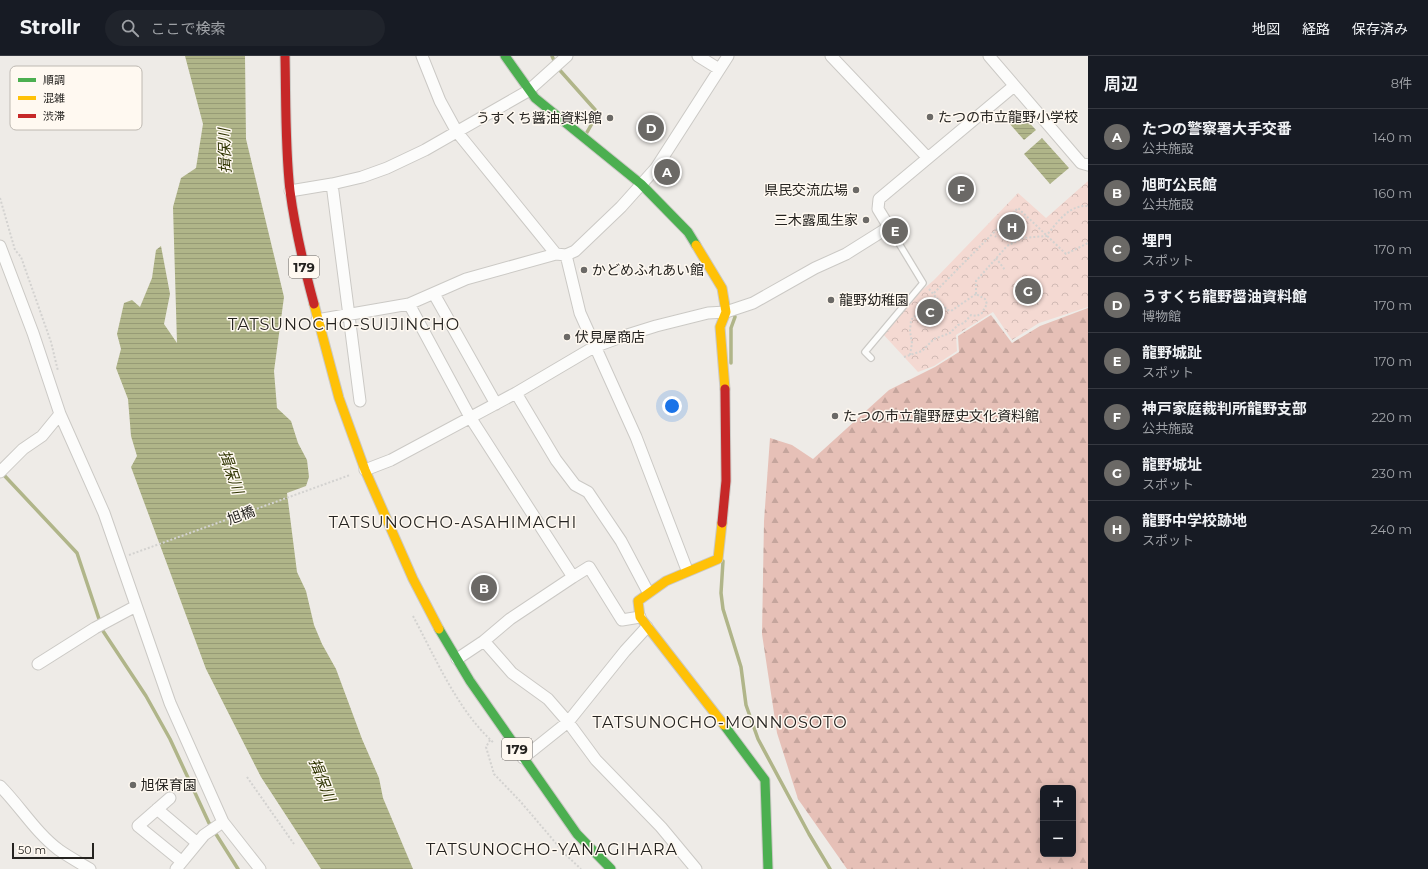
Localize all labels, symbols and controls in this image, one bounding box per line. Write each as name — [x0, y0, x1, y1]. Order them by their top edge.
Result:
search box — [105, 10, 385, 46]
text: Strollr — [20, 16, 81, 39]
icon: search — [119, 17, 141, 39]
text: ここで検索 — [151, 19, 226, 38]
text: 地図 — [1252, 20, 1280, 38]
text: 経路 — [1302, 20, 1330, 38]
text: 保存済み — [1352, 20, 1408, 38]
legend — [10, 66, 142, 130]
text: 順調 — [43, 73, 65, 87]
text: 周辺 — [1104, 74, 1138, 94]
text: 8件 — [1391, 75, 1412, 91]
text: 混雑 — [43, 91, 65, 105]
place label: たつの市立龍野小学校 — [938, 108, 1078, 126]
text: 渋滞 — [43, 109, 65, 123]
place label: うすくち醤油資料館 — [476, 109, 602, 127]
marker: たつの市立龍野小学校 — [925, 112, 935, 122]
marker: うすくち醤油資料館 — [605, 113, 615, 123]
pin: D — [638, 113, 664, 143]
text: たつの警察署大手交番 — [1142, 119, 1292, 138]
water label: 揖保川 — [214, 126, 235, 174]
text: A — [1112, 129, 1122, 145]
text: 140 m — [1373, 129, 1412, 145]
text: 公共施設 — [1142, 140, 1194, 156]
pin: A — [654, 157, 680, 187]
pin: F — [948, 174, 974, 204]
text: 旭町公民館 — [1142, 175, 1217, 194]
place label: 県民交流広場 — [764, 181, 848, 199]
marker: 県民交流広場 — [851, 185, 861, 195]
text: B — [1112, 185, 1122, 201]
text: 160 m — [1374, 185, 1412, 201]
text: 公共施設 — [1142, 196, 1194, 212]
place label: 三木露風生家 — [774, 211, 858, 229]
pin: H — [999, 212, 1025, 242]
marker: 三木露風生家 — [861, 215, 871, 225]
pin: E — [882, 216, 908, 246]
text: 埋門 — [1142, 231, 1172, 250]
text: C — [1112, 241, 1122, 257]
text: 170 m — [1374, 241, 1412, 257]
text: スポット — [1142, 252, 1194, 268]
road number: 179 — [289, 256, 319, 278]
place label: かどめふれあい館 — [592, 261, 704, 279]
marker: かどめふれあい館 — [579, 265, 589, 275]
pin: G — [1015, 276, 1041, 306]
text: うすくち龍野醤油資料館 — [1142, 287, 1307, 306]
place label: 龍野幼稚園 — [839, 291, 909, 309]
marker: 龍野幼稚園 — [826, 295, 836, 305]
pin: C — [917, 297, 943, 327]
text: D — [1112, 297, 1122, 313]
text: 170 m — [1374, 297, 1412, 313]
text: 博物館 — [1142, 308, 1181, 324]
district label: TATSUNOCHO-SUIJINCHO — [228, 315, 460, 334]
place label: 伏見屋商店 — [575, 328, 645, 346]
marker: 伏見屋商店 — [562, 332, 572, 342]
text: 龍野城趾 — [1142, 343, 1202, 362]
text: E — [1113, 353, 1121, 369]
text: 170 m — [1374, 353, 1412, 369]
text: スポット — [1142, 364, 1194, 380]
your location — [662, 396, 682, 416]
text: 神戸家庭裁判所龍野支部 — [1142, 399, 1307, 418]
place label: たつの市立龍野歴史文化資料館 — [843, 407, 1039, 425]
text: F — [1113, 409, 1121, 425]
text: 220 m — [1371, 409, 1412, 425]
marker: たつの市立龍野歴史文化資料館 — [830, 411, 840, 421]
text: 公共施設 — [1142, 420, 1194, 436]
water label: 揖保川 — [215, 447, 248, 498]
text: 龍野城址 — [1142, 455, 1202, 474]
text: G — [1112, 465, 1122, 481]
text: 230 m — [1371, 465, 1412, 481]
text: スポット — [1142, 476, 1194, 492]
street label: 旭橋 — [225, 502, 257, 528]
text: 龍野中学校跡地 — [1142, 511, 1247, 530]
district label: TATSUNOCHO-ASAHIMACHI — [329, 513, 577, 532]
text: H — [1112, 521, 1122, 537]
text: 240 m — [1371, 521, 1412, 537]
text: スポット — [1142, 532, 1194, 548]
pin: B — [471, 573, 497, 603]
district label: TATSUNOCHO-MONNOSOTO — [592, 713, 848, 732]
road number: 179 — [502, 738, 532, 760]
water label: 揖保川 — [305, 755, 340, 806]
place label: 旭保育園 — [141, 776, 197, 794]
marker: 旭保育園 — [128, 780, 138, 790]
map controls — [1040, 785, 1076, 857]
button: + — [1040, 785, 1076, 821]
button: − — [1040, 821, 1076, 857]
district label: TATSUNOCHO-YANAGIHARA — [426, 840, 678, 859]
scale bar — [12, 841, 94, 860]
text: 50 m — [18, 843, 46, 857]

